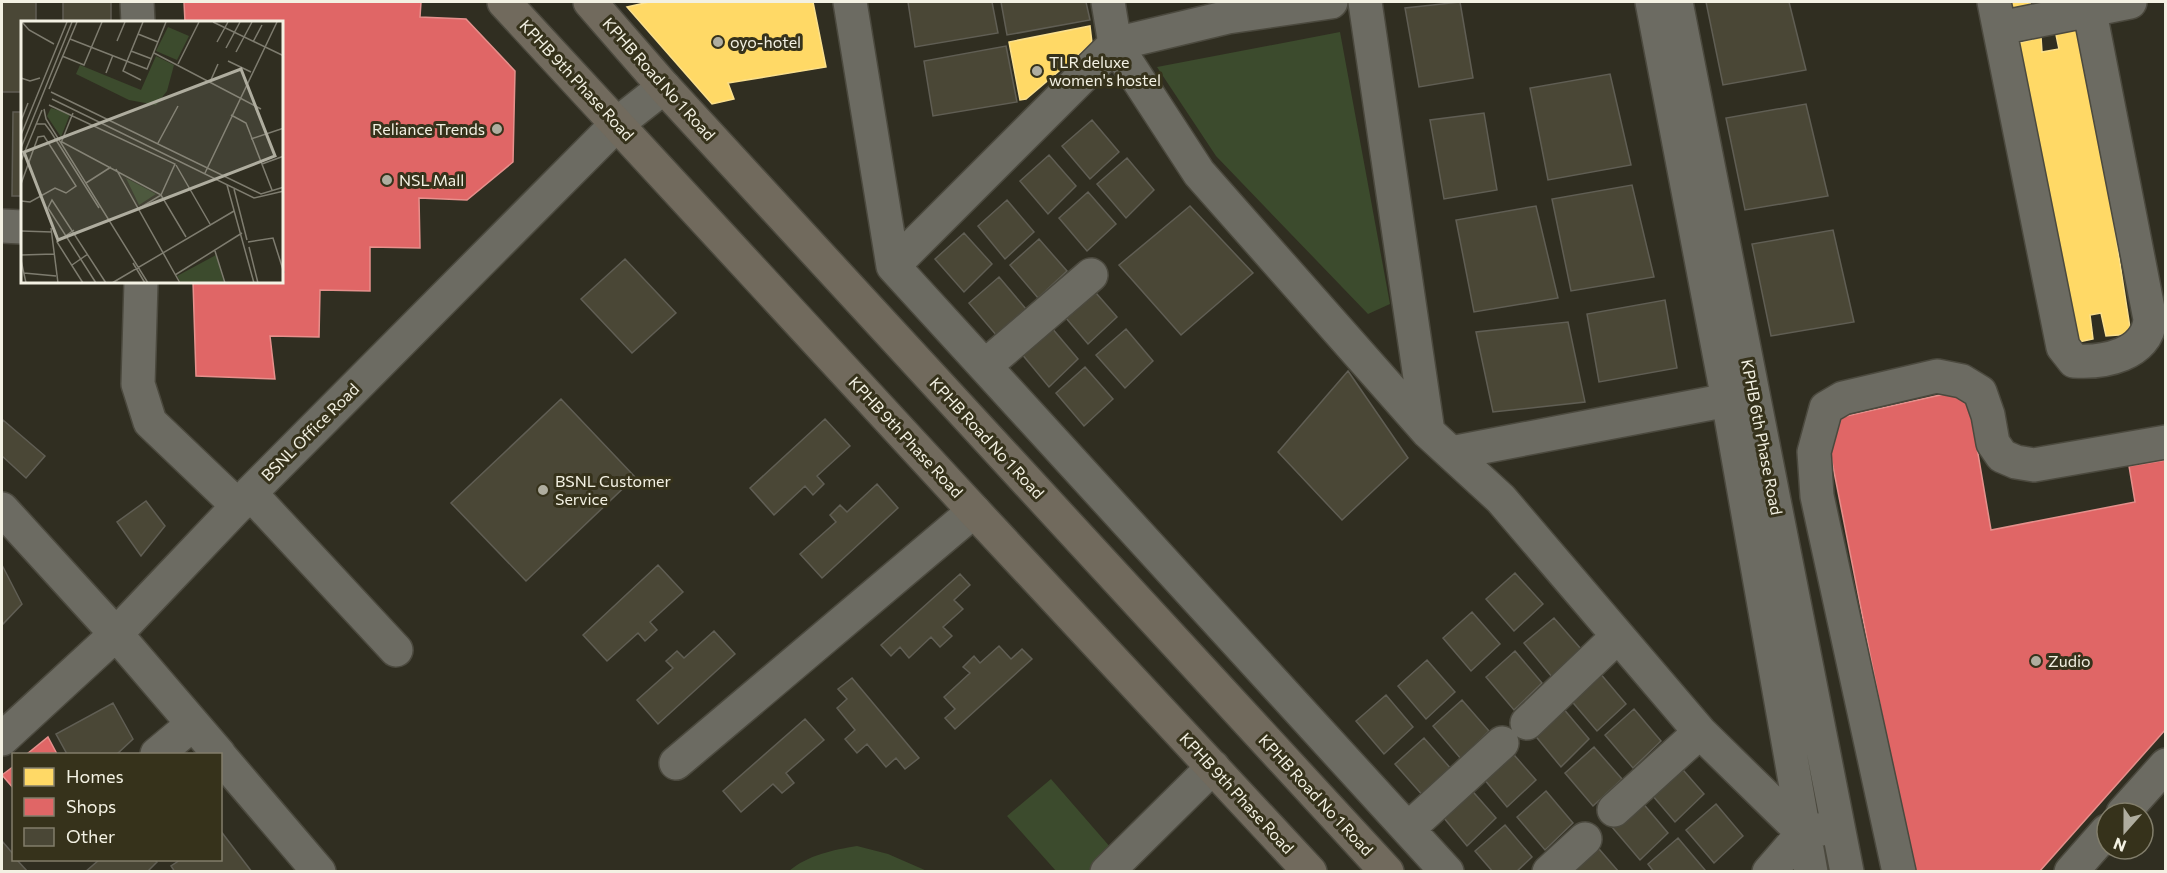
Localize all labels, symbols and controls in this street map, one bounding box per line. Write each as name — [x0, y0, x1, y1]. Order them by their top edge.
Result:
street label: KPHB Road No 1 Road — [599, 13, 719, 144]
street label: KPHB 9th Phase Road — [516, 15, 638, 144]
inset map — [21, 21, 284, 284]
place label: oyo-hotel — [730, 32, 801, 51]
marker: oyo-hotel — [711, 35, 725, 49]
place label: TLR deluxe women's hostel — [1049, 52, 1161, 89]
marker: TLR deluxe women's hostel — [1030, 64, 1044, 78]
place label: Reliance Trends — [372, 119, 485, 138]
marker: Reliance Trends — [490, 122, 504, 136]
place label: NSL Mall — [399, 170, 464, 189]
marker: NSL Mall — [380, 173, 394, 187]
street label: KPHB 6th Phase Road — [1738, 357, 1787, 516]
street label: KPHB 9th Phase Road — [845, 372, 967, 501]
street label: KPHB Road No 1 Road — [926, 373, 1048, 502]
street label: BSNL Office Road — [257, 379, 362, 484]
place label: BSNL Customer Service — [555, 471, 672, 508]
marker: BSNL Customer Service — [536, 483, 550, 497]
place label: Zudio — [2048, 651, 2091, 670]
marker: Zudio — [2029, 654, 2043, 668]
street label: KPHB 9th Phase Road — [1176, 728, 1298, 857]
street label: KPHB Road No 1 Road — [1255, 730, 1377, 859]
legend — [12, 753, 222, 861]
text: Homes — [66, 765, 124, 787]
text: Shops — [66, 795, 116, 817]
north arrow — [2095, 801, 2155, 861]
text: Other — [66, 825, 115, 847]
text: N — [2110, 834, 2128, 856]

